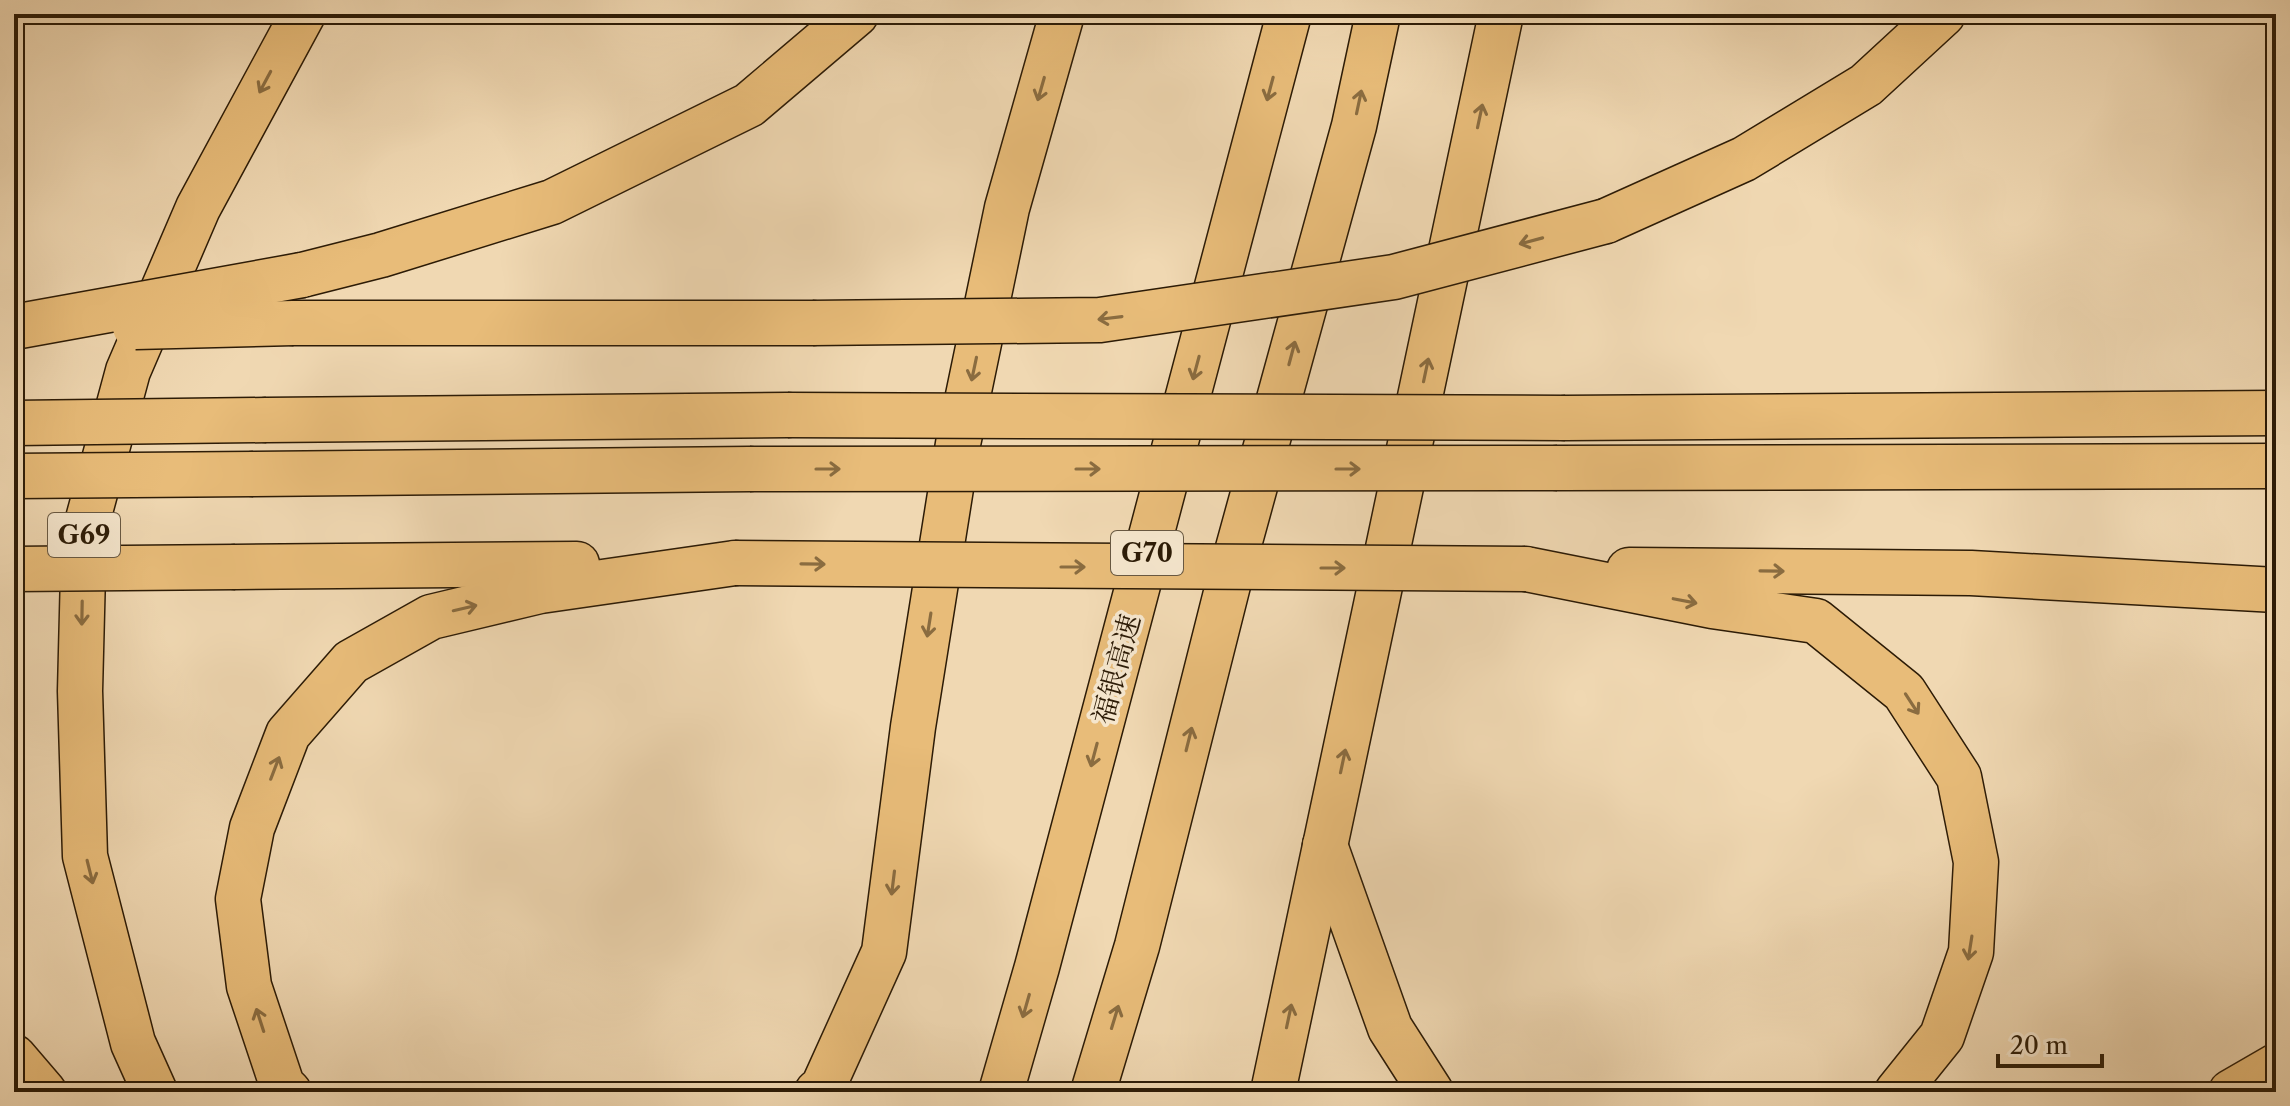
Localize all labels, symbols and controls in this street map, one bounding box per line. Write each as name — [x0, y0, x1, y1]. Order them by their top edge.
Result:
one-way arrow — [256, 70, 272, 93]
one-way arrow — [1033, 76, 1048, 102]
one-way arrow — [1261, 76, 1276, 102]
one-way arrow — [1353, 89, 1368, 115]
one-way arrow — [1473, 103, 1488, 129]
one-way arrow — [1518, 234, 1544, 249]
one-way arrow — [1098, 311, 1124, 326]
one-way arrow — [1285, 340, 1300, 366]
one-way arrow — [1187, 354, 1202, 380]
one-way arrow — [966, 356, 981, 381]
one-way arrow — [1419, 358, 1434, 383]
one-way arrow — [814, 461, 841, 477]
one-way arrow — [1074, 461, 1101, 477]
one-way arrow — [1334, 461, 1361, 477]
road number: G69 — [48, 513, 120, 557]
road number: G70 — [1111, 531, 1183, 575]
one-way arrow — [799, 556, 826, 572]
one-way arrow — [1059, 559, 1086, 575]
one-way arrow — [1319, 560, 1346, 576]
one-way arrow — [1758, 563, 1785, 579]
one-way arrow — [1672, 594, 1697, 609]
one-way arrow — [74, 599, 89, 626]
one-way arrow — [452, 600, 478, 615]
street label: 福银高速 — [1085, 611, 1147, 727]
one-way arrow — [921, 612, 936, 637]
one-way arrow — [1904, 692, 1920, 715]
one-way arrow — [1183, 727, 1198, 753]
one-way arrow — [1085, 741, 1100, 767]
one-way arrow — [1336, 749, 1351, 775]
one-way arrow — [269, 757, 283, 781]
one-way arrow — [83, 859, 98, 885]
one-way arrow — [885, 869, 900, 895]
one-way arrow — [1962, 935, 1977, 960]
one-way arrow — [1018, 992, 1033, 1018]
one-way arrow — [1282, 1003, 1297, 1029]
one-way arrow — [1109, 1005, 1124, 1030]
one-way arrow — [252, 1008, 267, 1033]
scale bar — [1998, 1018, 2102, 1068]
text: 20 m — [2010, 1031, 2068, 1060]

